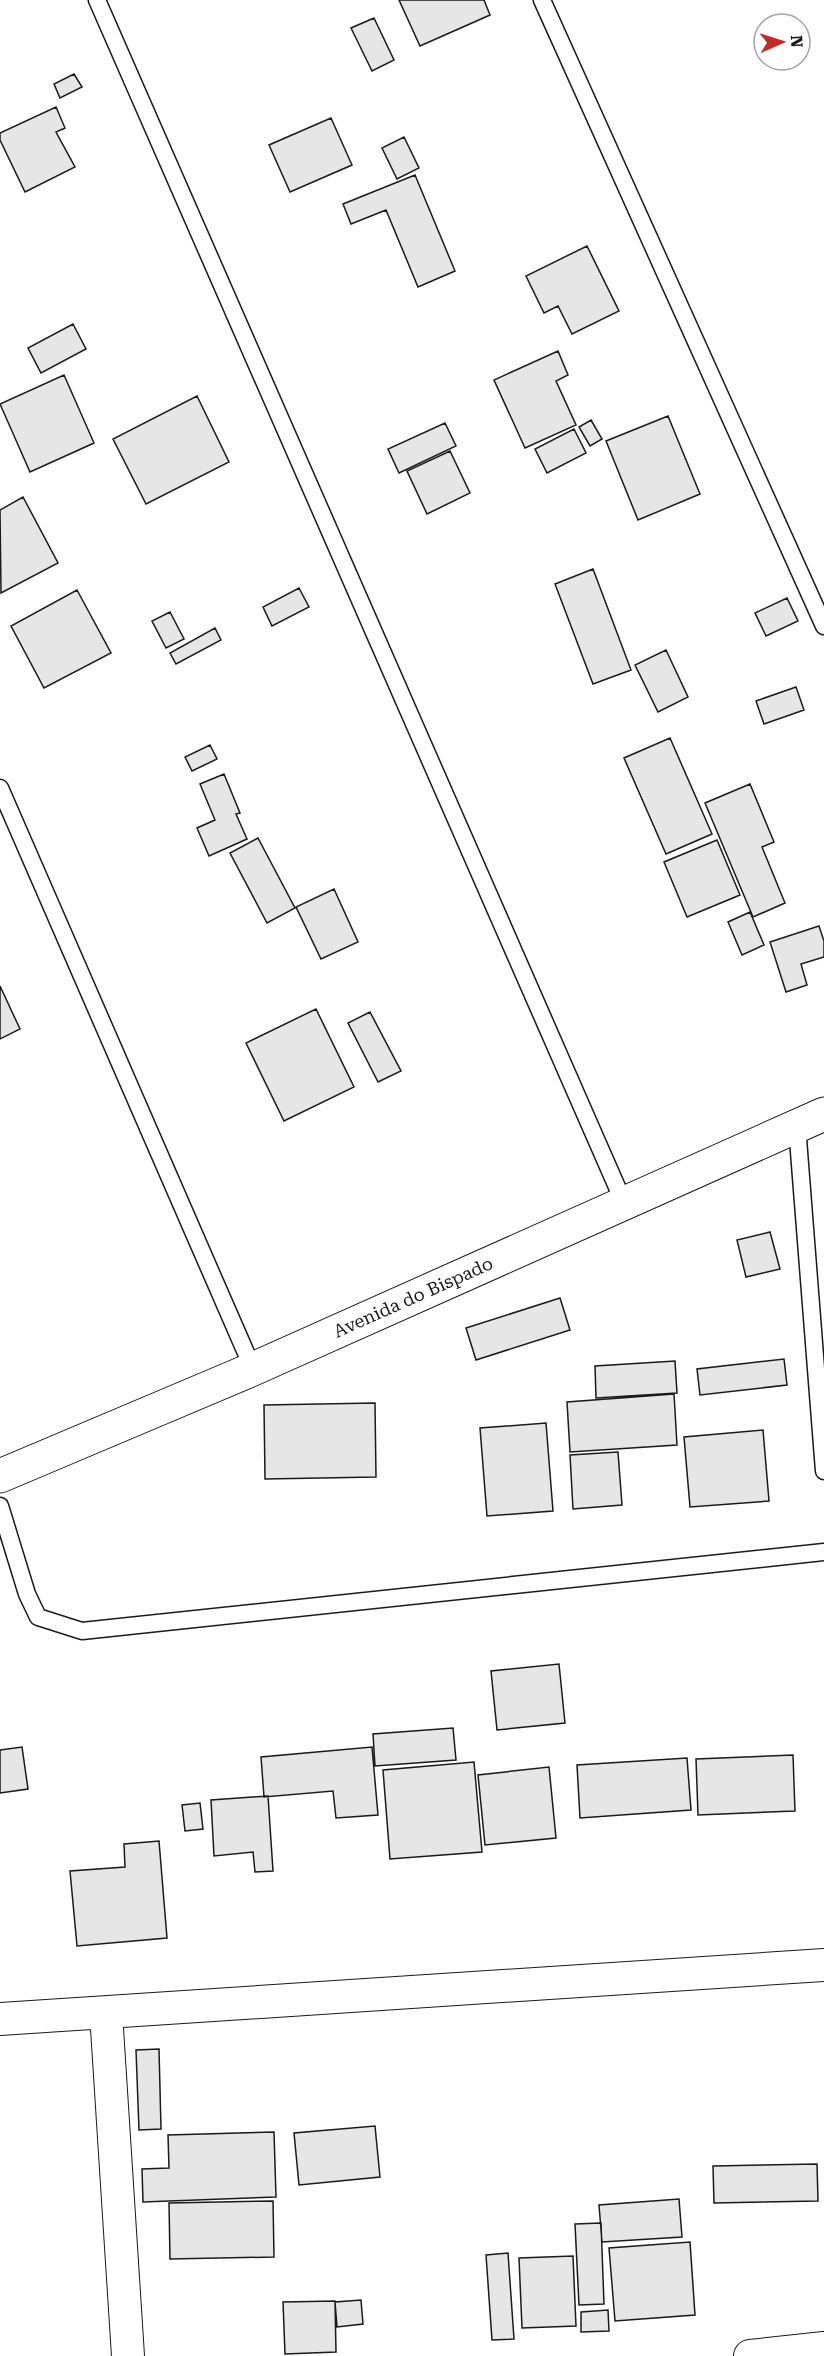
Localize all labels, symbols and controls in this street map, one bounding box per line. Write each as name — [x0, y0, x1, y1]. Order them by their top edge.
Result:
north arrow — [752, 12, 812, 72]
text: N — [787, 35, 806, 48]
street label: Avenida do Bispado — [330, 1252, 496, 1342]

